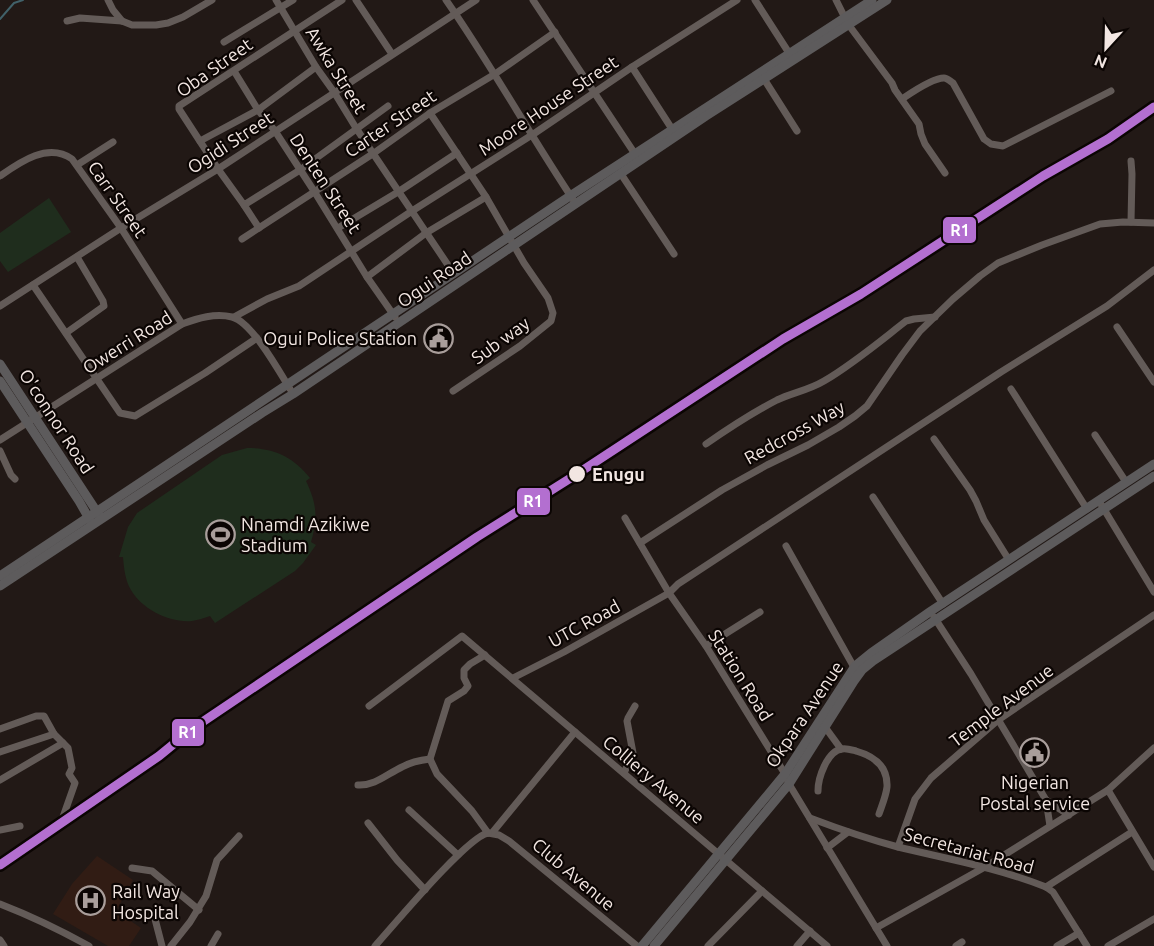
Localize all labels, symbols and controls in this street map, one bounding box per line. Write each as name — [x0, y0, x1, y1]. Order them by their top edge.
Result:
north arrow — [1076, 18, 1136, 78]
street label: Awka Street — [302, 23, 372, 117]
street label: Oba Street — [172, 34, 256, 100]
street label: Moore House Street — [475, 51, 621, 159]
text: N — [1091, 51, 1109, 72]
street label: Carter Street — [341, 85, 439, 161]
street label: Ogidi Street — [183, 107, 277, 177]
street label: Denten Street — [286, 130, 366, 236]
street label: Carr Street — [84, 157, 152, 241]
line badge: R1 — [942, 216, 977, 244]
text: R1 — [950, 221, 970, 239]
street label: Ogui Road — [393, 247, 475, 311]
street label: Owerri Road — [79, 307, 175, 377]
street label: Sub way — [467, 312, 533, 368]
public building icon: Ogui Police Station — [422, 322, 454, 354]
place label: Ogui Police Station — [263, 328, 417, 348]
street label: O'connor Road — [16, 365, 98, 477]
street label: Redcross Way — [740, 396, 848, 468]
marker: Enugu — [567, 464, 587, 484]
place label: Enugu — [592, 464, 645, 484]
line badge: R1 — [516, 487, 551, 516]
text: R1 — [523, 492, 543, 510]
place label: Nnamdi Azikiwe Stadium — [241, 514, 370, 555]
sports icon: Nnamdi Azikiwe Stadium — [204, 518, 236, 550]
street label: UTC Road — [545, 595, 623, 651]
street label: Station Road — [705, 626, 777, 724]
street label: Okpara Avenue — [761, 657, 847, 771]
street label: Temple Avenue — [945, 660, 1057, 750]
line badge: R1 — [171, 718, 205, 747]
text: R1 — [178, 723, 198, 741]
street label: Colliery Avenue — [599, 731, 709, 827]
public building icon: Nigerian Postal service — [1019, 737, 1051, 769]
place label: Nigerian Postal service — [980, 772, 1090, 813]
street label: Secretariat Road — [902, 823, 1036, 877]
street label: Club Avenue — [529, 834, 619, 914]
place label: Rail Way Hospital — [112, 881, 180, 922]
hospital icon: Rail Way Hospital — [75, 885, 107, 917]

